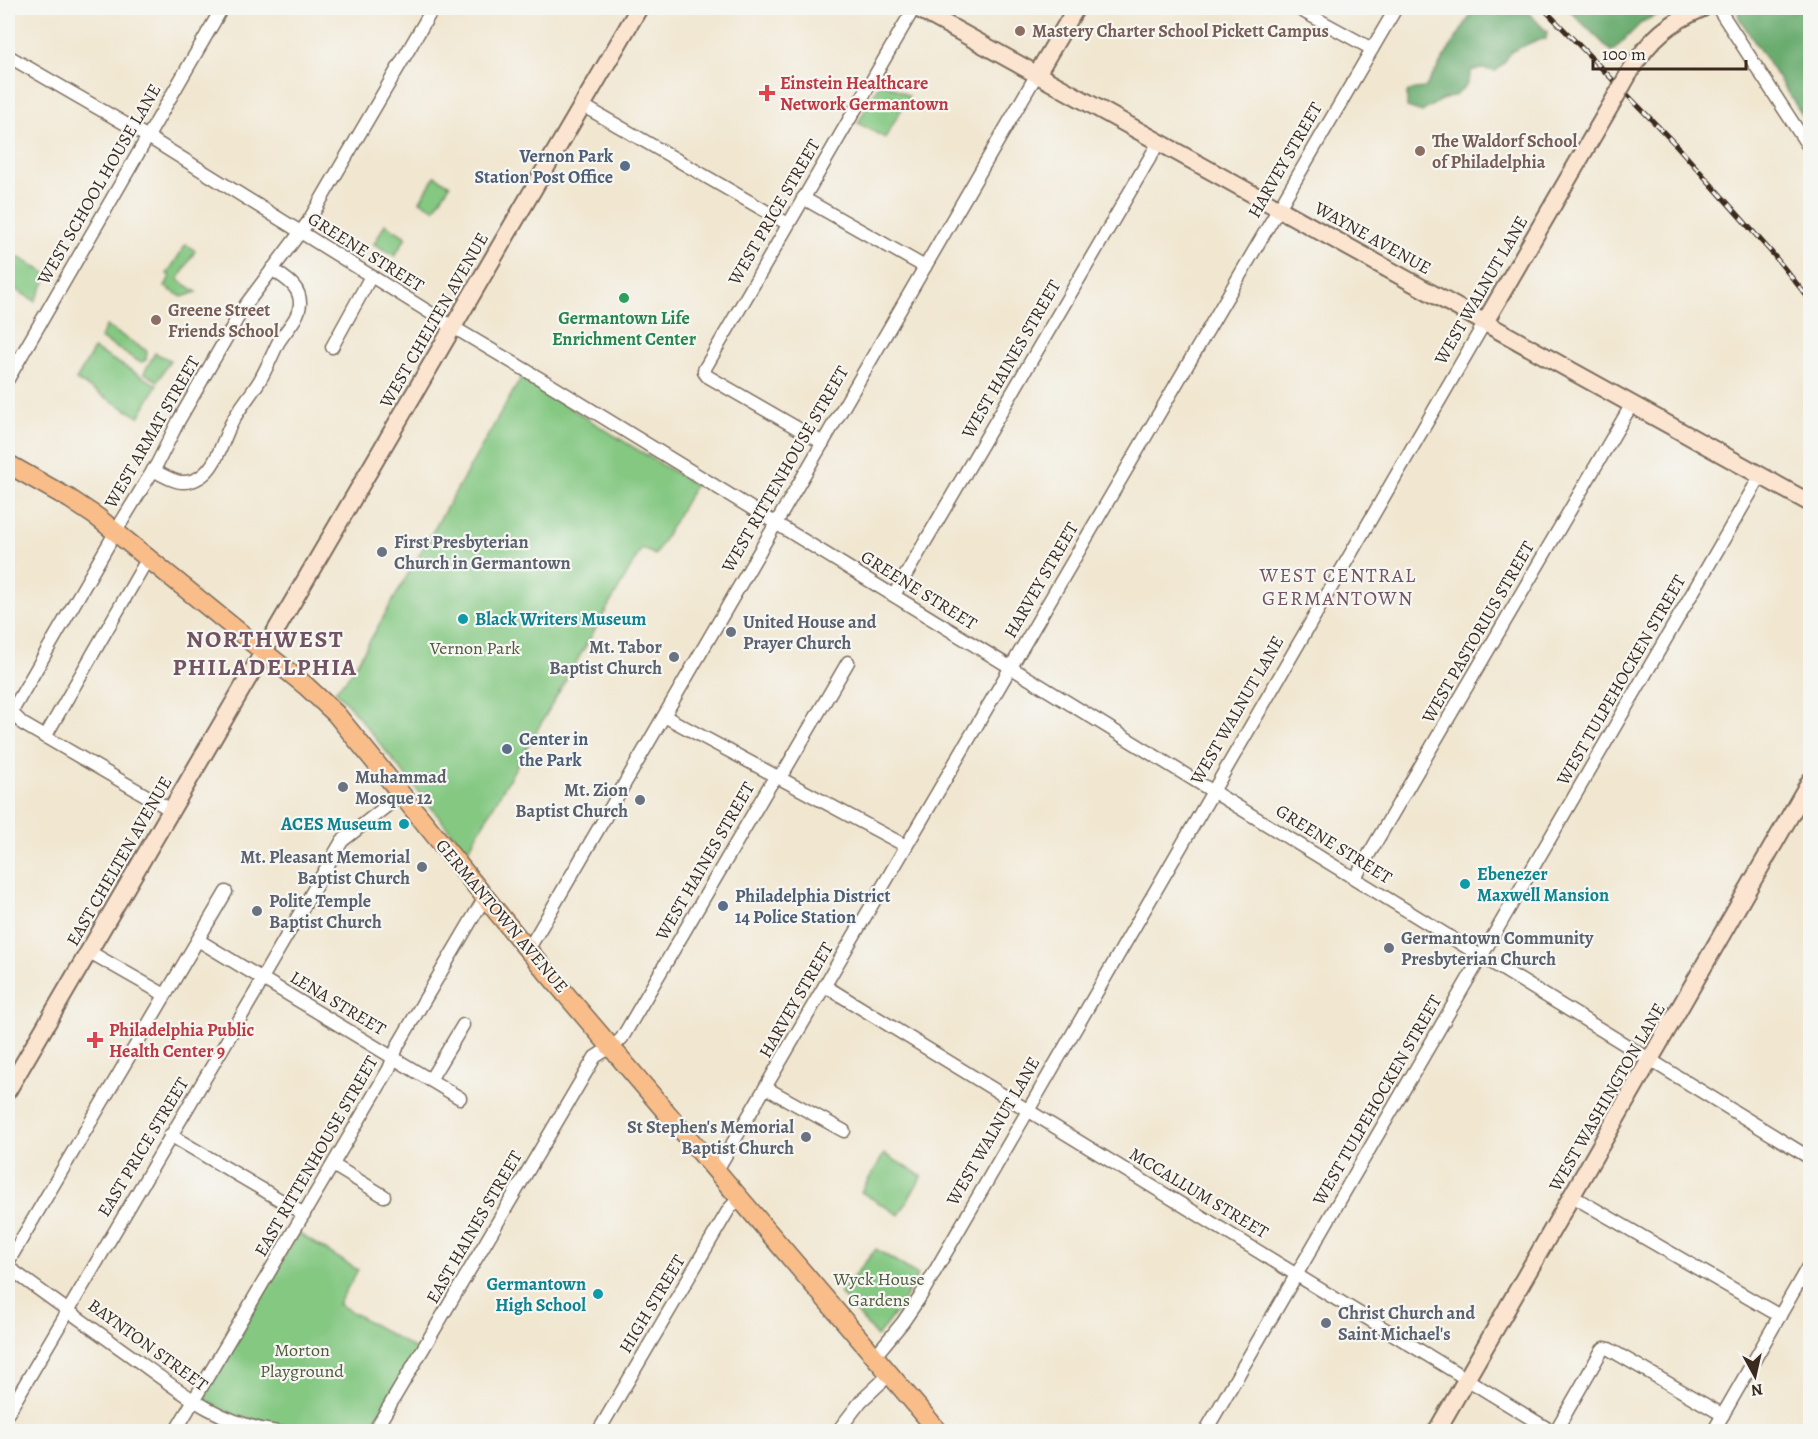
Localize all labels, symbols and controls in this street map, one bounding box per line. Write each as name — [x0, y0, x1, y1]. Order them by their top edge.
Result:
place label: Mastery Charter School Pickett Campus — [1032, 19, 1329, 43]
marker: Mastery Charter School Pickett Campus — [1013, 24, 1027, 38]
scale bar — [1593, 33, 1746, 71]
text: 100 m — [1602, 42, 1646, 66]
place label: Einstein Healthcare Network Germantown — [780, 71, 949, 116]
street label: WEST SCHOOL HOUSE LANE — [31, 79, 166, 290]
marker: Einstein Healthcare Network Germantown — [758, 84, 776, 102]
street label: HARVEY STREET — [1242, 97, 1328, 222]
place label: The Waldorf School of Philadelphia — [1432, 129, 1577, 174]
street label: WEST PRICE STREET — [722, 135, 826, 290]
place label: Vernon Park Station Post Office — [474, 144, 614, 189]
marker: The Waldorf School of Philadelphia — [1413, 144, 1427, 158]
marker: Vernon Park Station Post Office — [618, 159, 632, 173]
street label: WAYNE AVENUE — [1310, 196, 1436, 280]
street label: GREENE STREET — [303, 207, 429, 297]
street label: WEST WALNUT LANE — [1428, 211, 1533, 370]
street label: WEST CHELTEN AVENUE — [374, 228, 494, 413]
street label: WEST HAINES STREET — [955, 275, 1066, 443]
marker: Germantown Life Enrichment Center — [617, 291, 631, 305]
place label: Greene Street Friends School — [168, 298, 279, 343]
place label: Germantown Life Enrichment Center — [552, 306, 697, 351]
marker: Greene Street Friends School — [149, 313, 163, 327]
street label: WEST ARMAT STREET — [98, 351, 205, 513]
street label: WEST RITTENHOUSE STREET — [716, 361, 854, 577]
street label: HARVEY STREET — [998, 517, 1084, 642]
place label: First Presbyterian Church in Germantown — [394, 530, 571, 575]
street label: WEST PASTORIUS STREET — [1416, 537, 1540, 728]
marker: First Presbyterian Church in Germantown — [375, 545, 389, 559]
street label: GREENE STREET — [856, 545, 982, 635]
district label: WEST CENTRAL GERMANTOWN — [1258, 562, 1417, 612]
street label: WEST TULPEHOCKEN STREET — [1550, 570, 1691, 790]
place label: Black Writers Museum — [475, 607, 646, 631]
place label: United House and Prayer Church — [743, 610, 877, 655]
marker: Black Writers Museum — [456, 612, 470, 626]
district label: NORTHWEST PHILADELPHIA — [172, 623, 358, 683]
marker: United House and Prayer Church — [724, 625, 738, 639]
street label: WEST WALNUT LANE — [1184, 631, 1289, 790]
place label: Mt. Tabor Baptist Church — [549, 635, 663, 680]
park label: Vernon Park — [429, 636, 520, 660]
marker: Mt. Tabor Baptist Church — [667, 650, 681, 664]
place label: Center in the Park — [519, 727, 588, 772]
marker: Center in the Park — [500, 742, 514, 756]
place label: Muhammad Mosque 12 — [355, 765, 447, 810]
street label: EAST CHELTEN AVENUE — [61, 772, 177, 950]
street label: WEST HAINES STREET — [649, 777, 760, 945]
place label: Mt. Zion Baptist Church — [515, 778, 628, 823]
marker: Muhammad Mosque 12 — [336, 780, 350, 794]
marker: Mt. Zion Baptist Church — [633, 793, 647, 807]
street label: GREENE STREET — [1271, 799, 1397, 889]
place label: ACES Museum — [280, 812, 392, 836]
marker: ACES Museum — [397, 817, 411, 831]
street label: GERMANTOWN AVENUE — [430, 834, 574, 998]
place label: Mt. Pleasant Memorial Baptist Church — [240, 845, 410, 890]
marker: Mt. Pleasant Memorial Baptist Church — [415, 860, 429, 874]
place label: Ebenezer Maxwell Mansion — [1477, 862, 1609, 907]
marker: Ebenezer Maxwell Mansion — [1458, 877, 1472, 891]
place label: Philadelphia District 14 Police Station — [735, 884, 890, 929]
place label: Polite Temple Baptist Church — [269, 889, 382, 934]
marker: Philadelphia District 14 Police Station — [716, 899, 730, 913]
marker: Polite Temple Baptist Church — [250, 904, 264, 918]
place label: Germantown Community Presbyterian Church — [1401, 926, 1594, 971]
street label: HARVEY STREET — [753, 937, 839, 1062]
marker: Germantown Community Presbyterian Church — [1382, 941, 1396, 955]
street label: LENA STREET — [286, 965, 390, 1041]
street label: WEST TULPEHOCKEN STREET — [1306, 990, 1447, 1210]
street label: WEST WASHINGTON LANE — [1543, 998, 1671, 1196]
place label: Philadelphia Public Health Center 9 — [109, 1018, 254, 1063]
marker: Philadelphia Public Health Center 9 — [86, 1031, 104, 1049]
street label: EAST RITTENHOUSE STREET — [249, 1051, 384, 1261]
street label: WEST WALNUT LANE — [940, 1052, 1045, 1211]
street label: EAST PRICE STREET — [92, 1073, 194, 1221]
place label: St Stephen's Memorial Baptist Church — [627, 1115, 794, 1160]
marker: St Stephen's Memorial Baptist Church — [799, 1130, 813, 1144]
street label: MCCALLUM STREET — [1125, 1142, 1273, 1244]
street label: EAST HAINES STREET — [420, 1146, 528, 1308]
street label: HIGH STREET — [613, 1250, 691, 1358]
park label: Wyck House Gardens — [832, 1267, 925, 1312]
place label: Germantown High School — [486, 1272, 586, 1317]
marker: Germantown High School — [591, 1287, 605, 1301]
street label: BAYNTON STREET — [83, 1293, 213, 1397]
place label: Christ Church and Saint Michael's — [1338, 1301, 1475, 1346]
marker: Christ Church and Saint Michael's — [1319, 1316, 1333, 1330]
park label: Morton Playground — [260, 1338, 344, 1383]
north arrow — [1725, 1346, 1785, 1406]
text: N — [1749, 1378, 1764, 1402]

